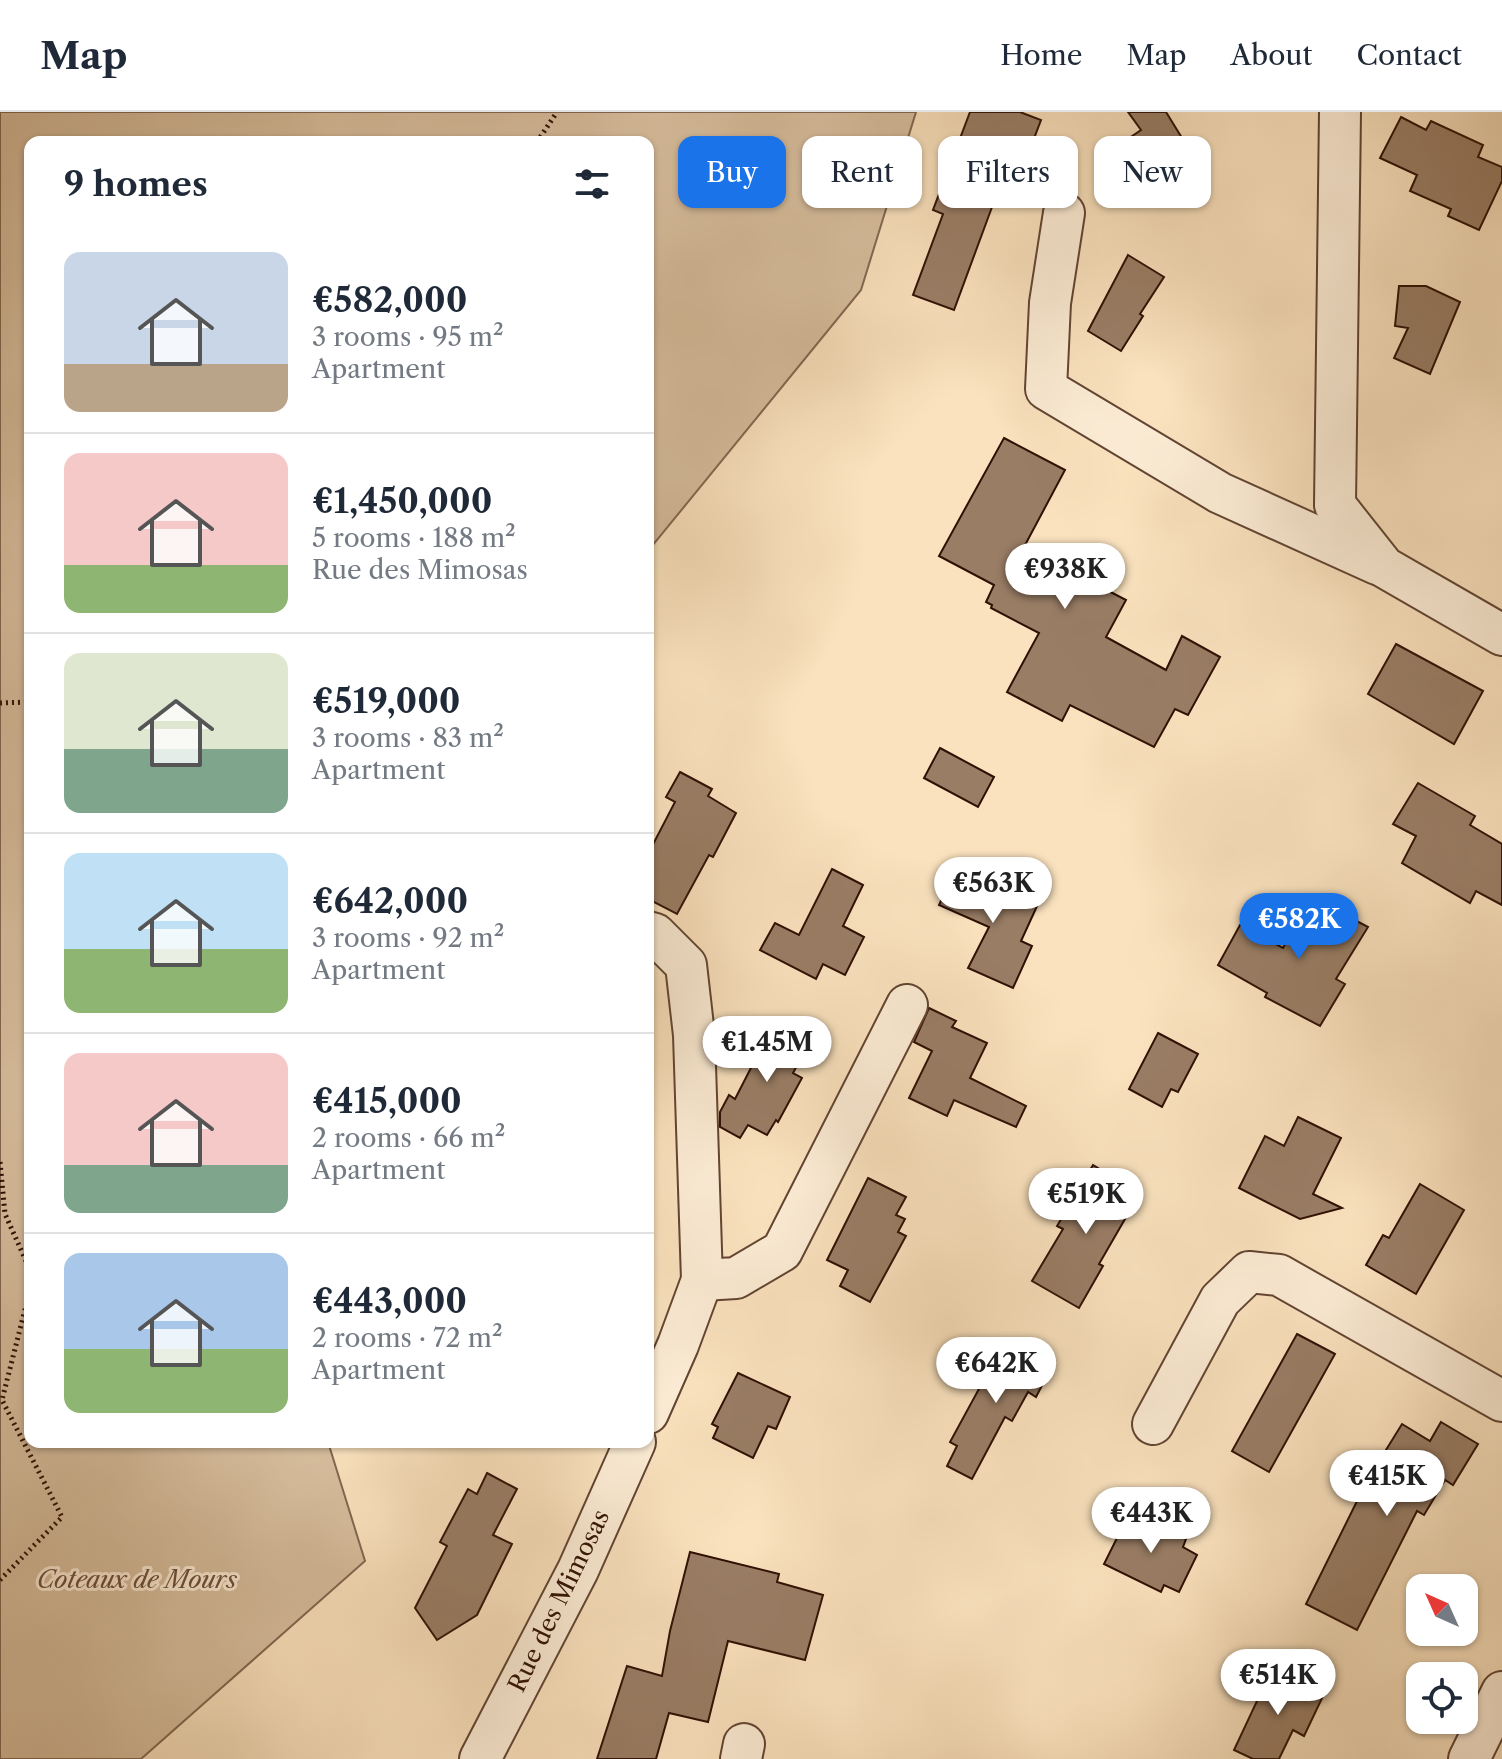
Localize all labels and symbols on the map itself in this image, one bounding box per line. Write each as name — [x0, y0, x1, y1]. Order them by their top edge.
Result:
pin: €938K — [1009, 543, 1121, 611]
pin: €563K — [937, 857, 1049, 925]
pin: €582K — [1243, 893, 1355, 961]
pin: €1.45M — [702, 1016, 832, 1084]
pin: €519K — [1030, 1168, 1142, 1236]
pin: €642K — [940, 1337, 1052, 1405]
pin: €415K — [1331, 1450, 1443, 1518]
pin: €443K — [1095, 1487, 1207, 1555]
street label: Rue des Mimosas — [502, 1505, 615, 1697]
park label: Coteaux de Mours — [37, 1565, 237, 1594]
north arrow — [1406, 1574, 1478, 1646]
pin: €514K — [1222, 1649, 1334, 1717]

